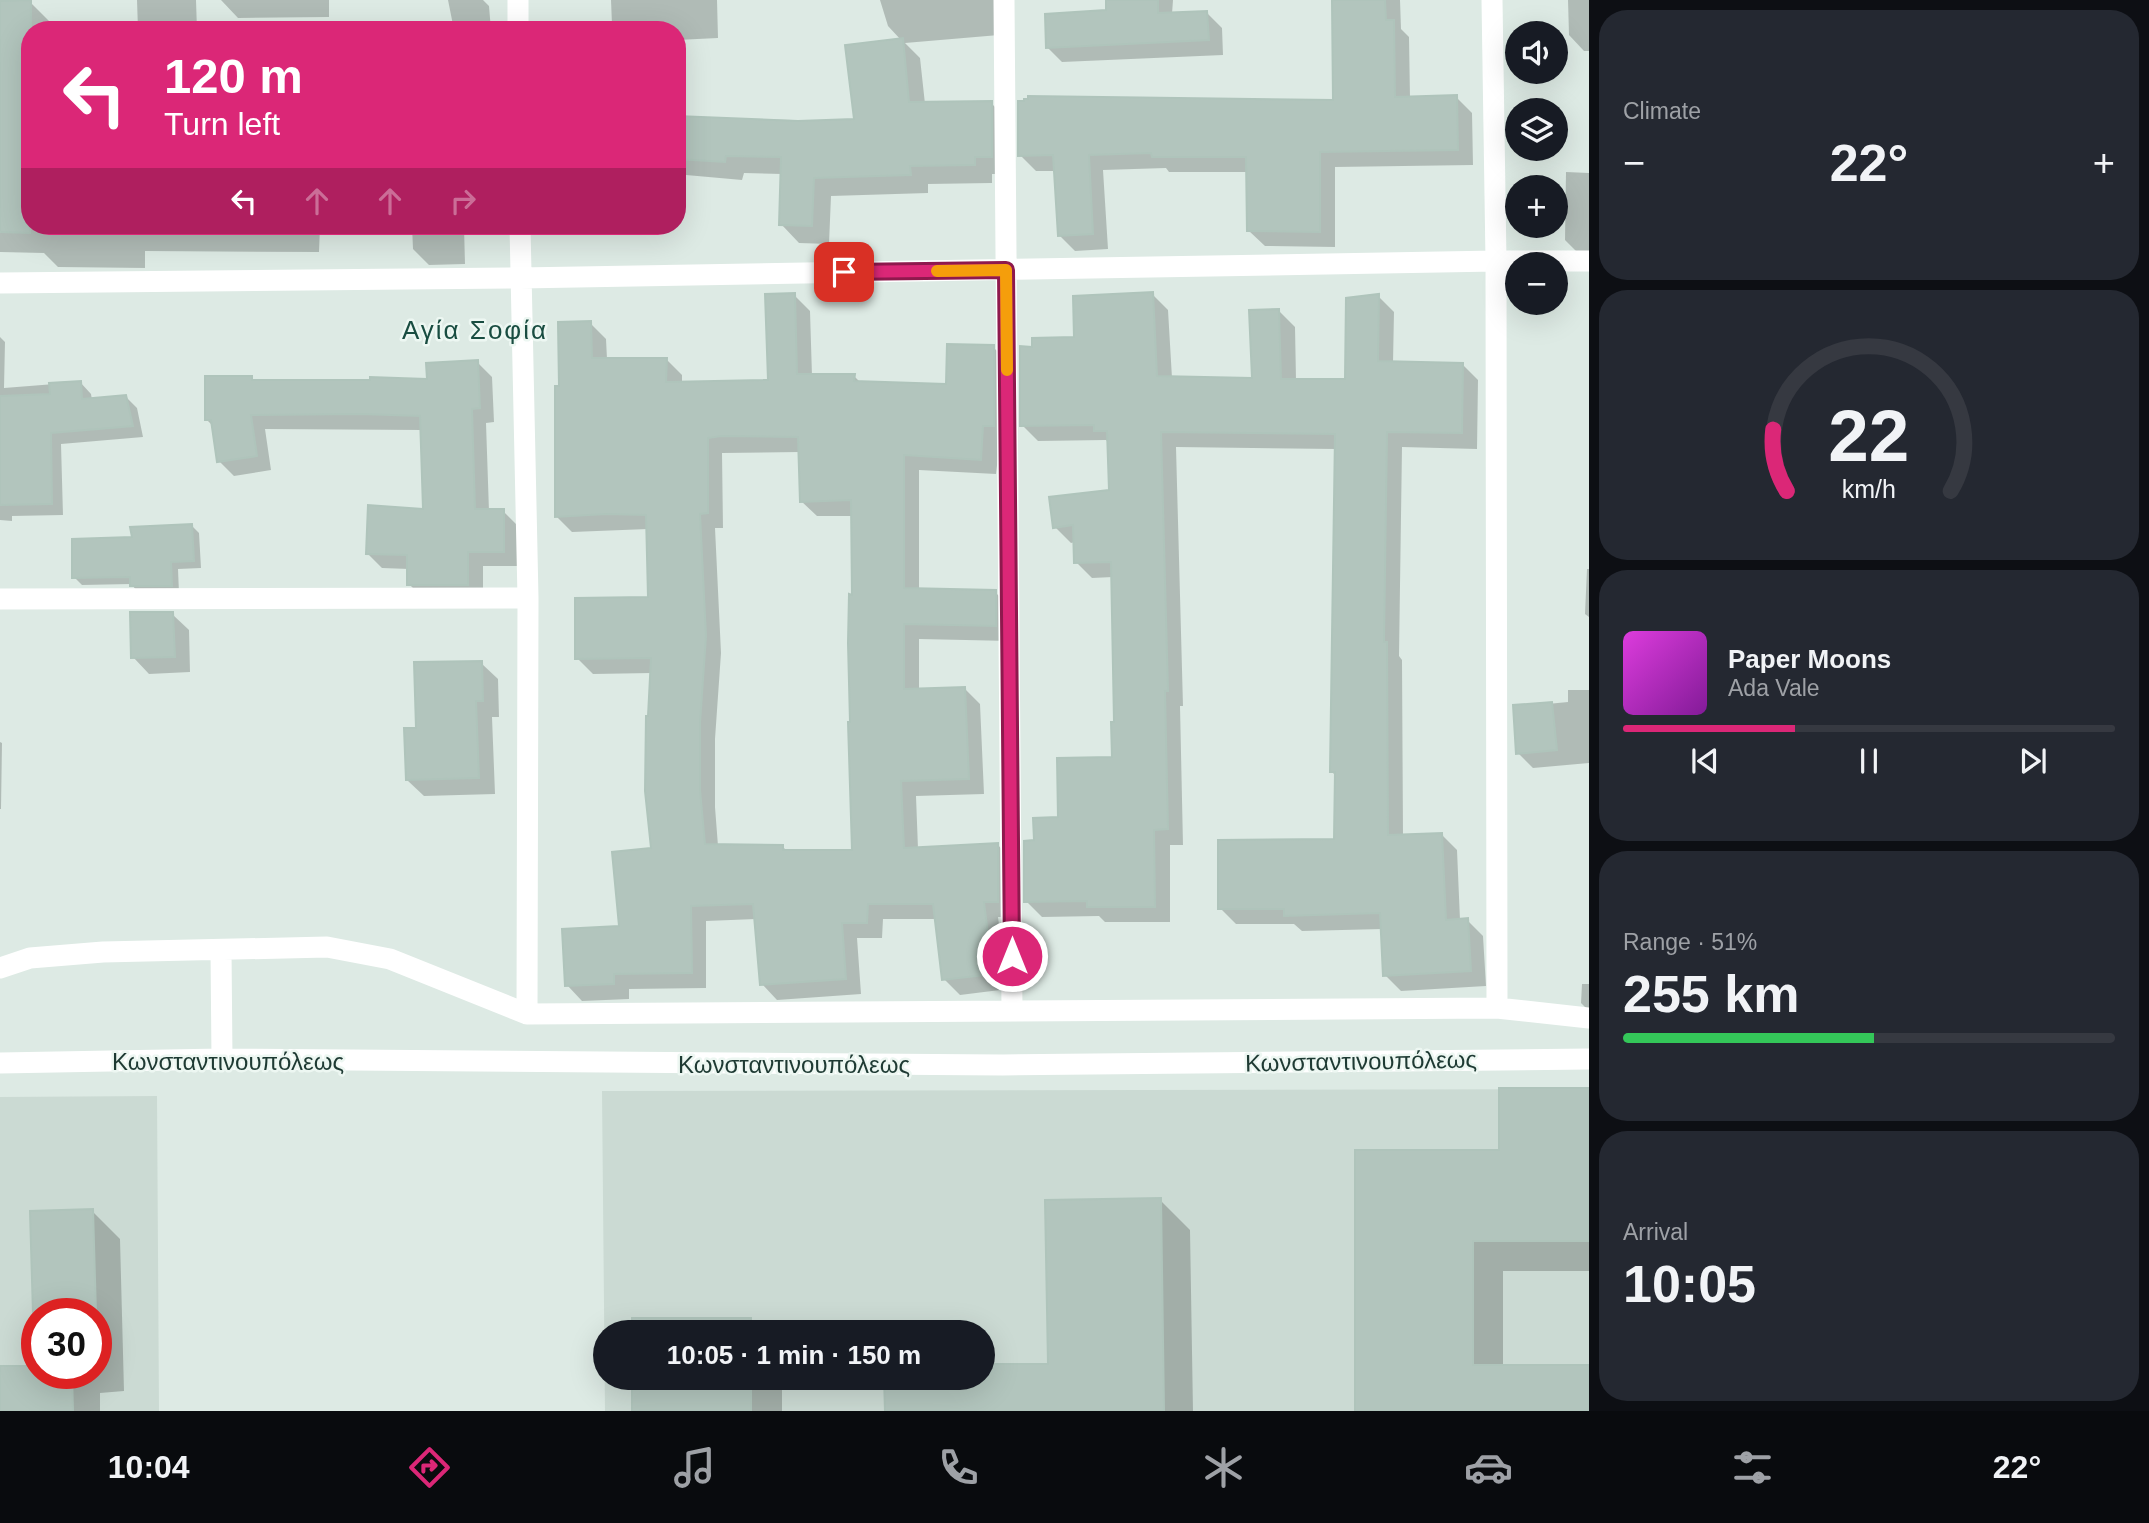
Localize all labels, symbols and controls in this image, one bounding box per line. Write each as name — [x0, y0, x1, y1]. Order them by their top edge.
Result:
map controls — [1505, 21, 1568, 315]
button: sound — [1505, 21, 1568, 84]
icon: left — [49, 49, 140, 140]
text: 120 m — [164, 49, 303, 103]
button: layers — [1505, 98, 1568, 161]
text: Climate — [1623, 98, 1701, 124]
text: Turn left — [164, 106, 280, 142]
text: 22° — [1830, 134, 1908, 192]
text: − — [1623, 142, 1645, 184]
text: + — [2093, 142, 2115, 184]
button: + — [1505, 175, 1568, 238]
icon: left — [225, 182, 263, 220]
icon: ahead — [298, 182, 336, 220]
icon: ahead — [371, 182, 409, 220]
icon: right — [444, 182, 482, 220]
pin — [814, 242, 874, 302]
button: − — [1505, 252, 1568, 315]
icon: arrive — [825, 253, 863, 291]
district label: Αγία Σοφία — [402, 315, 548, 345]
text: 22 — [1829, 396, 1909, 477]
text: km/h — [1842, 475, 1896, 503]
text: Paper Moons — [1728, 644, 1891, 674]
text: Ada Vale — [1728, 675, 1820, 701]
icon: previous — [1686, 742, 1724, 780]
icon: pause — [1850, 742, 1888, 780]
icon: next — [2014, 742, 2052, 780]
position arrow — [975, 919, 1049, 993]
text: Range · 51% — [1623, 929, 1757, 955]
text: 255 km — [1623, 965, 1799, 1023]
street label: Κωνσταντινουπόλεως — [1245, 1045, 1477, 1077]
street label: Κωνσταντινουπόλεως — [112, 1048, 344, 1075]
street label: Κωνσταντινουπόλεως — [678, 1051, 910, 1078]
text: Arrival — [1623, 1219, 1688, 1245]
text: 10:05 — [1623, 1255, 1756, 1313]
speed limit sign: 30 — [21, 1298, 112, 1389]
text: 10:05 · 1 min · 150 m — [667, 1340, 921, 1370]
icon: directions — [405, 1443, 454, 1492]
icon: music — [670, 1443, 719, 1492]
icon: phone — [934, 1443, 983, 1492]
icon: climate — [1199, 1443, 1248, 1492]
icon: car — [1464, 1443, 1513, 1492]
icon: filters — [1728, 1443, 1777, 1492]
text: 10:04 — [108, 1449, 190, 1485]
text: 22° — [1993, 1449, 2041, 1485]

